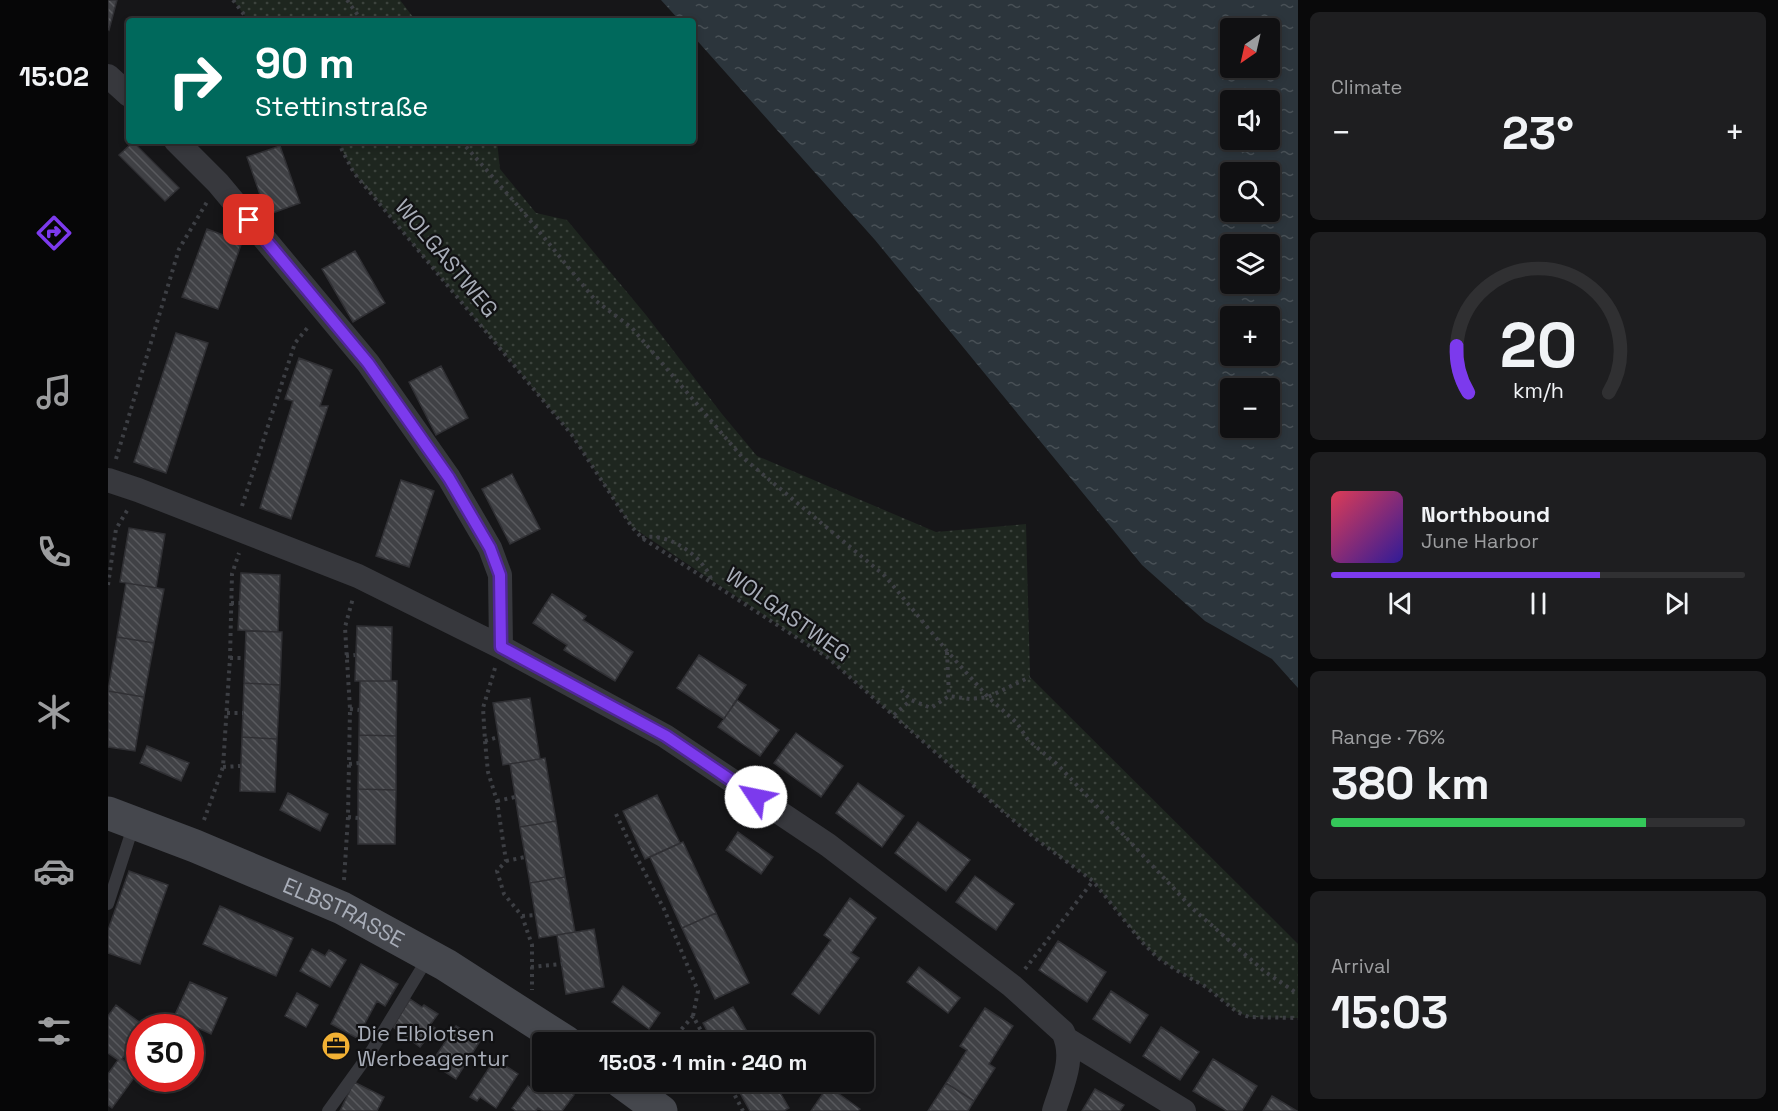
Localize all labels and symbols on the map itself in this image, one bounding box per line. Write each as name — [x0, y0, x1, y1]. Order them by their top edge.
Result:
north arrow — [1220, 18, 1280, 78]
street label: WOLGASTWEG — [389, 193, 505, 323]
pin — [223, 194, 274, 245]
street label: WOLGASTWEG — [720, 561, 856, 667]
position arrow — [724, 765, 788, 829]
street label: ELBSTRASSE — [279, 871, 410, 954]
speed limit sign: 30 — [126, 1014, 204, 1092]
place label: Die Elblotsen Werbeagentur — [357, 1019, 509, 1072]
office icon: Die Elblotsen Werbeagentur — [320, 1030, 352, 1062]

